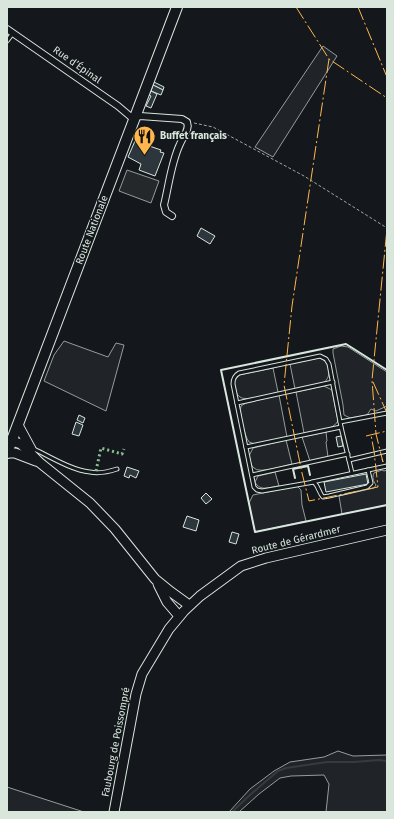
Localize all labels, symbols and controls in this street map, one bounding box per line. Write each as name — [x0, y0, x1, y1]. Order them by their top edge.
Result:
street label: Rue d’Épinal — [50, 42, 105, 86]
restaurant icon: Buffet français — [131, 123, 157, 156]
place label: Buffet français — [160, 130, 227, 142]
street label: Route Nationale — [73, 194, 111, 266]
street label: Route de Gérardmer — [250, 523, 342, 557]
street label: Faubourg de Poissompré — [99, 686, 133, 798]

